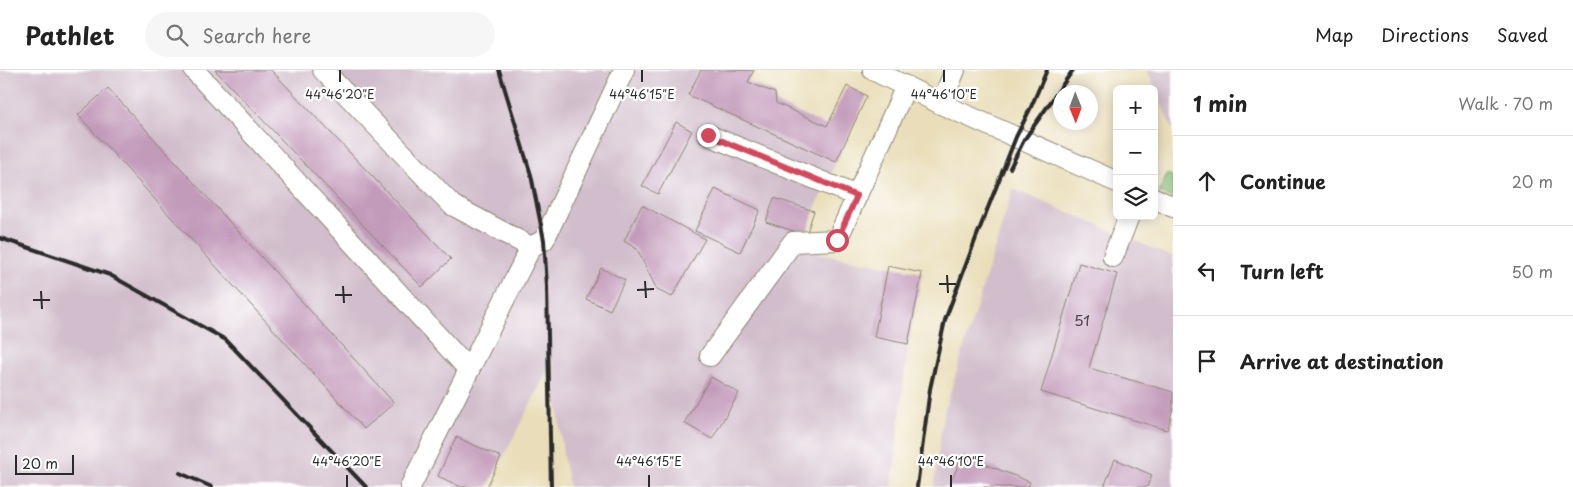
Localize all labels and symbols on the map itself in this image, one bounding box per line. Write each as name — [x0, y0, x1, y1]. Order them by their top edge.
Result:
text: 44°46'20"E — [305, 85, 375, 103]
text: 44°46'15"E — [609, 85, 675, 103]
text: 44°46'10"E — [911, 85, 977, 103]
north arrow — [1053, 85, 1098, 130]
route end — [697, 124, 720, 147]
route start — [826, 229, 849, 252]
house number: 51 — [1074, 308, 1090, 331]
scale bar — [15, 452, 74, 475]
text: 44°46'20"E — [312, 452, 382, 470]
text: 44°46'15"E — [616, 452, 682, 470]
text: 44°46'10"E — [918, 452, 984, 470]

